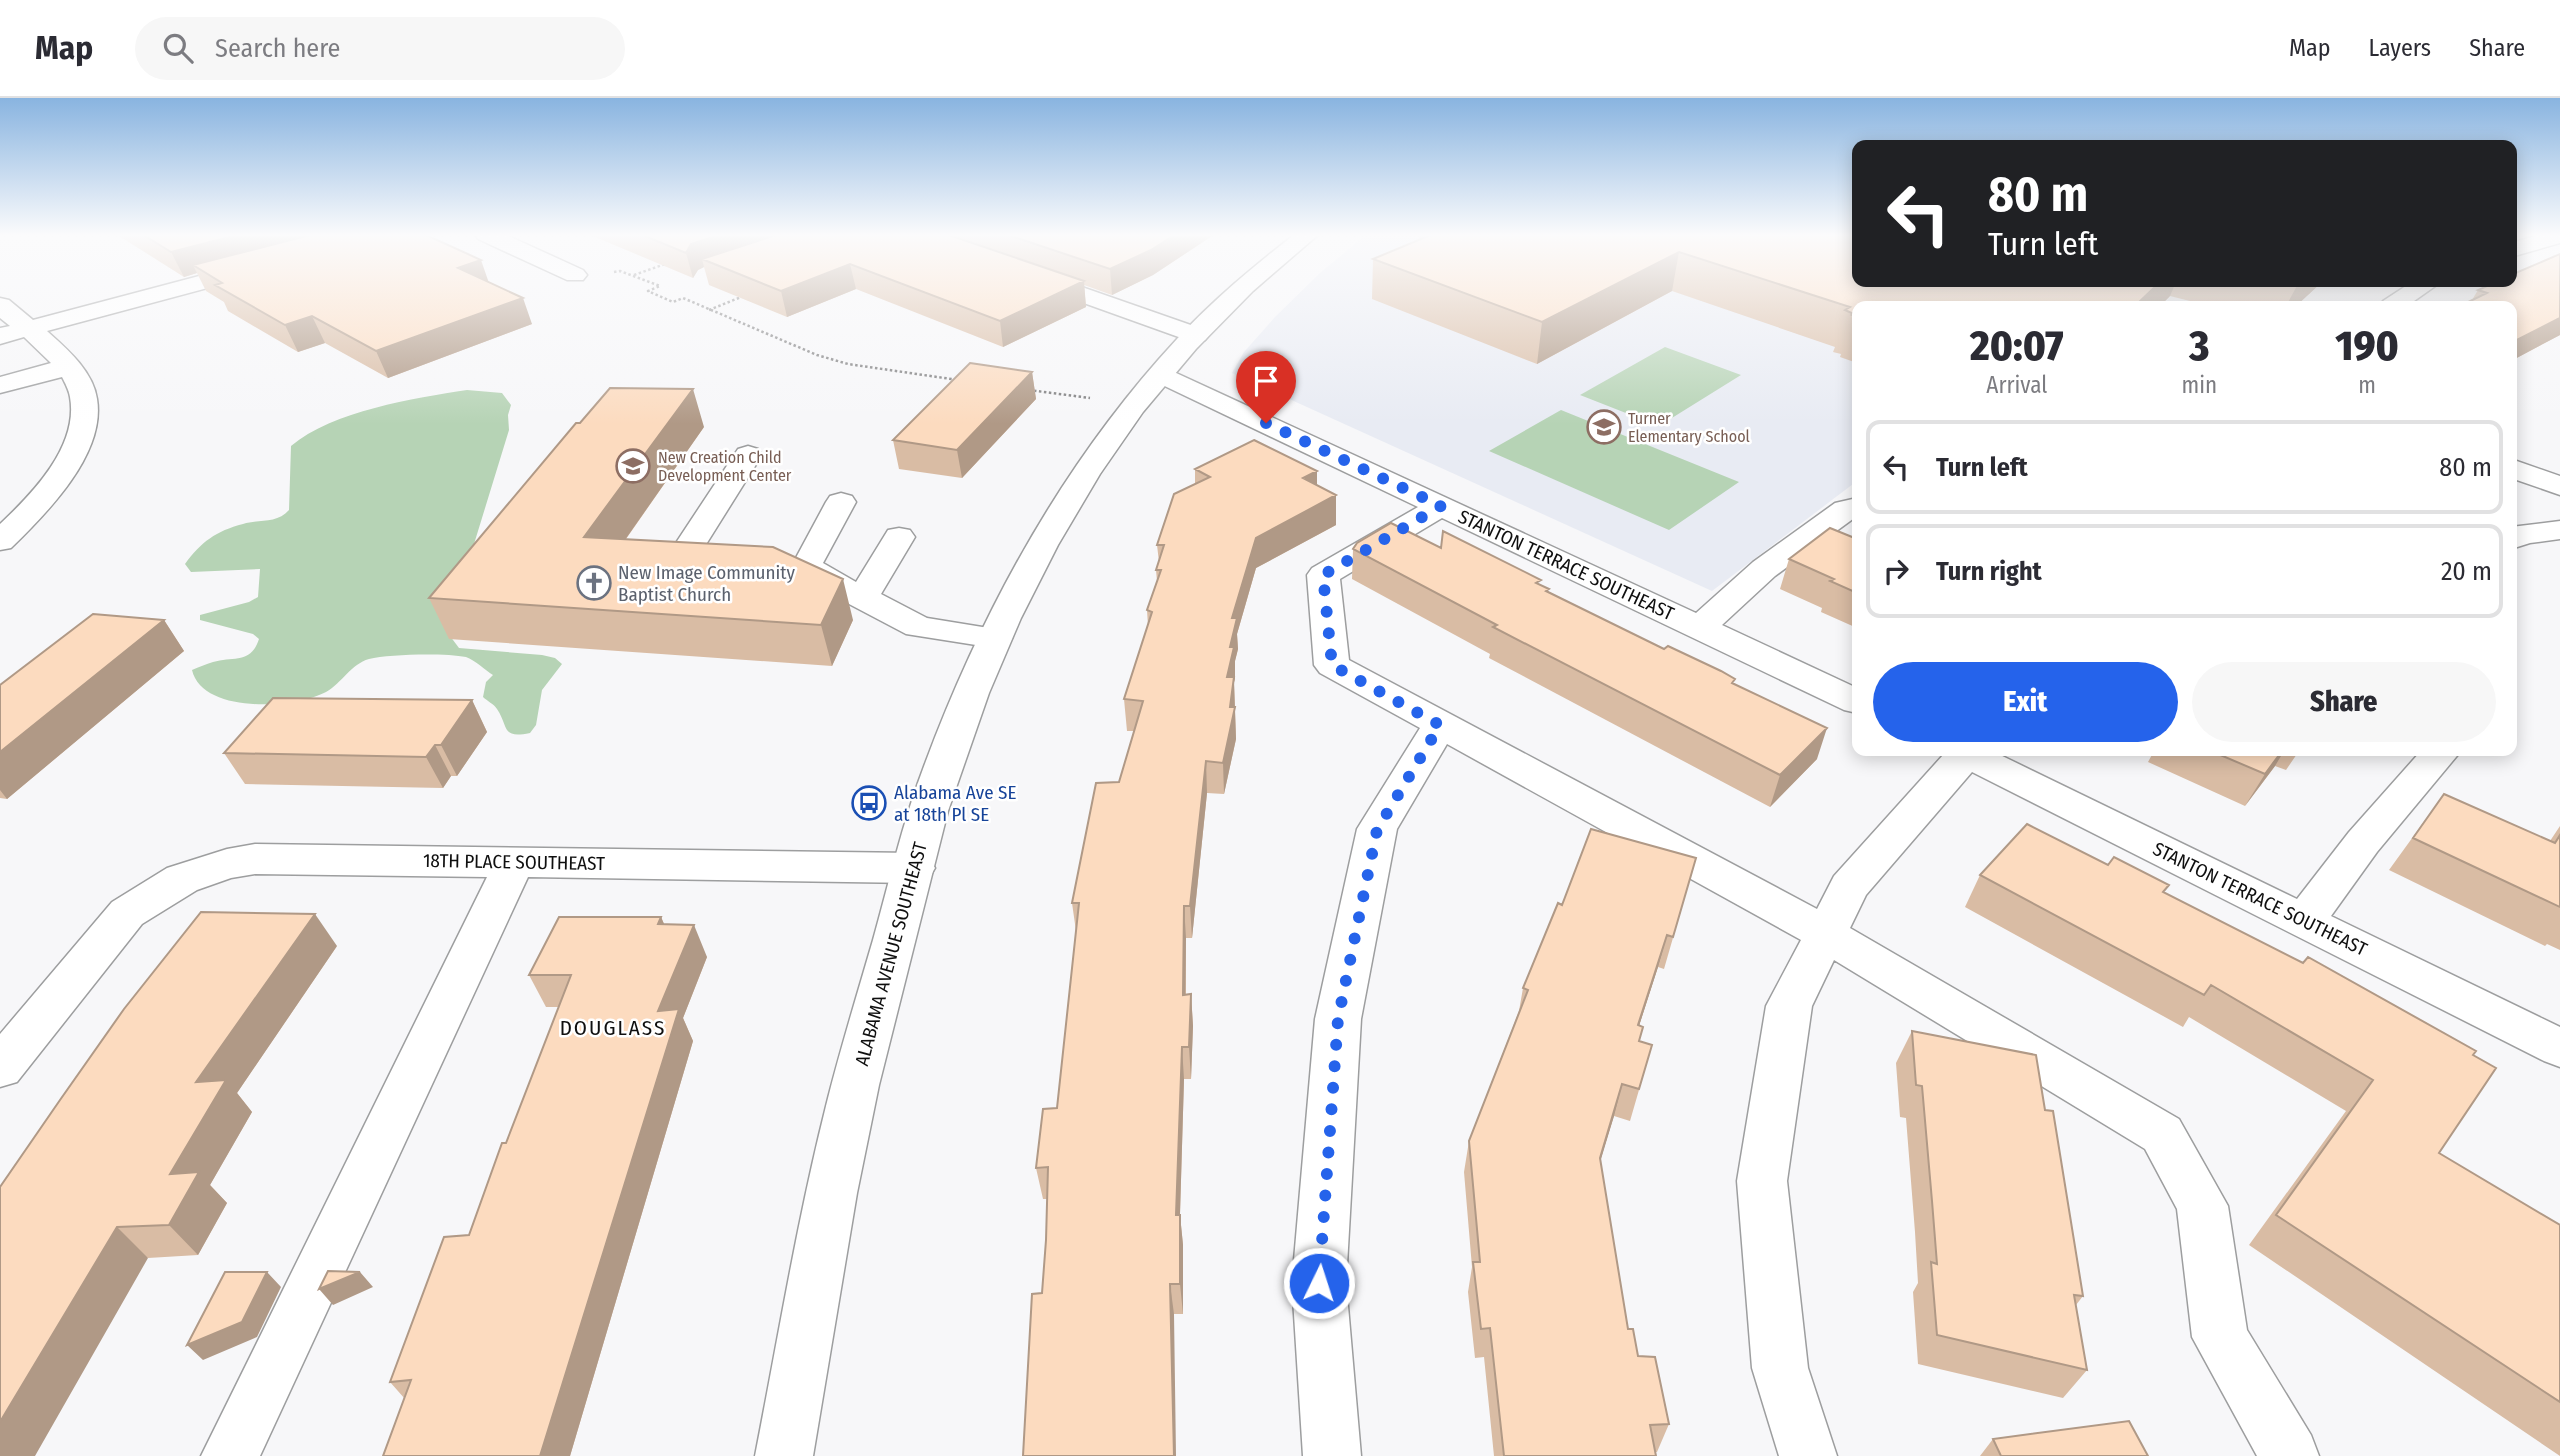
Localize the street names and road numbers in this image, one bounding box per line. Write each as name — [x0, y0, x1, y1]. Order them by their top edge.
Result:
street label: STANTON TERRACE SOUTHEAST — [1455, 505, 1678, 625]
street label: STANTON TERRACE SOUTHEAST — [2149, 837, 2371, 961]
street label: ALABAMA AVENUE SOUTHEAST — [850, 839, 932, 1068]
street label: 18TH PLACE SOUTHEAST — [423, 849, 605, 875]

